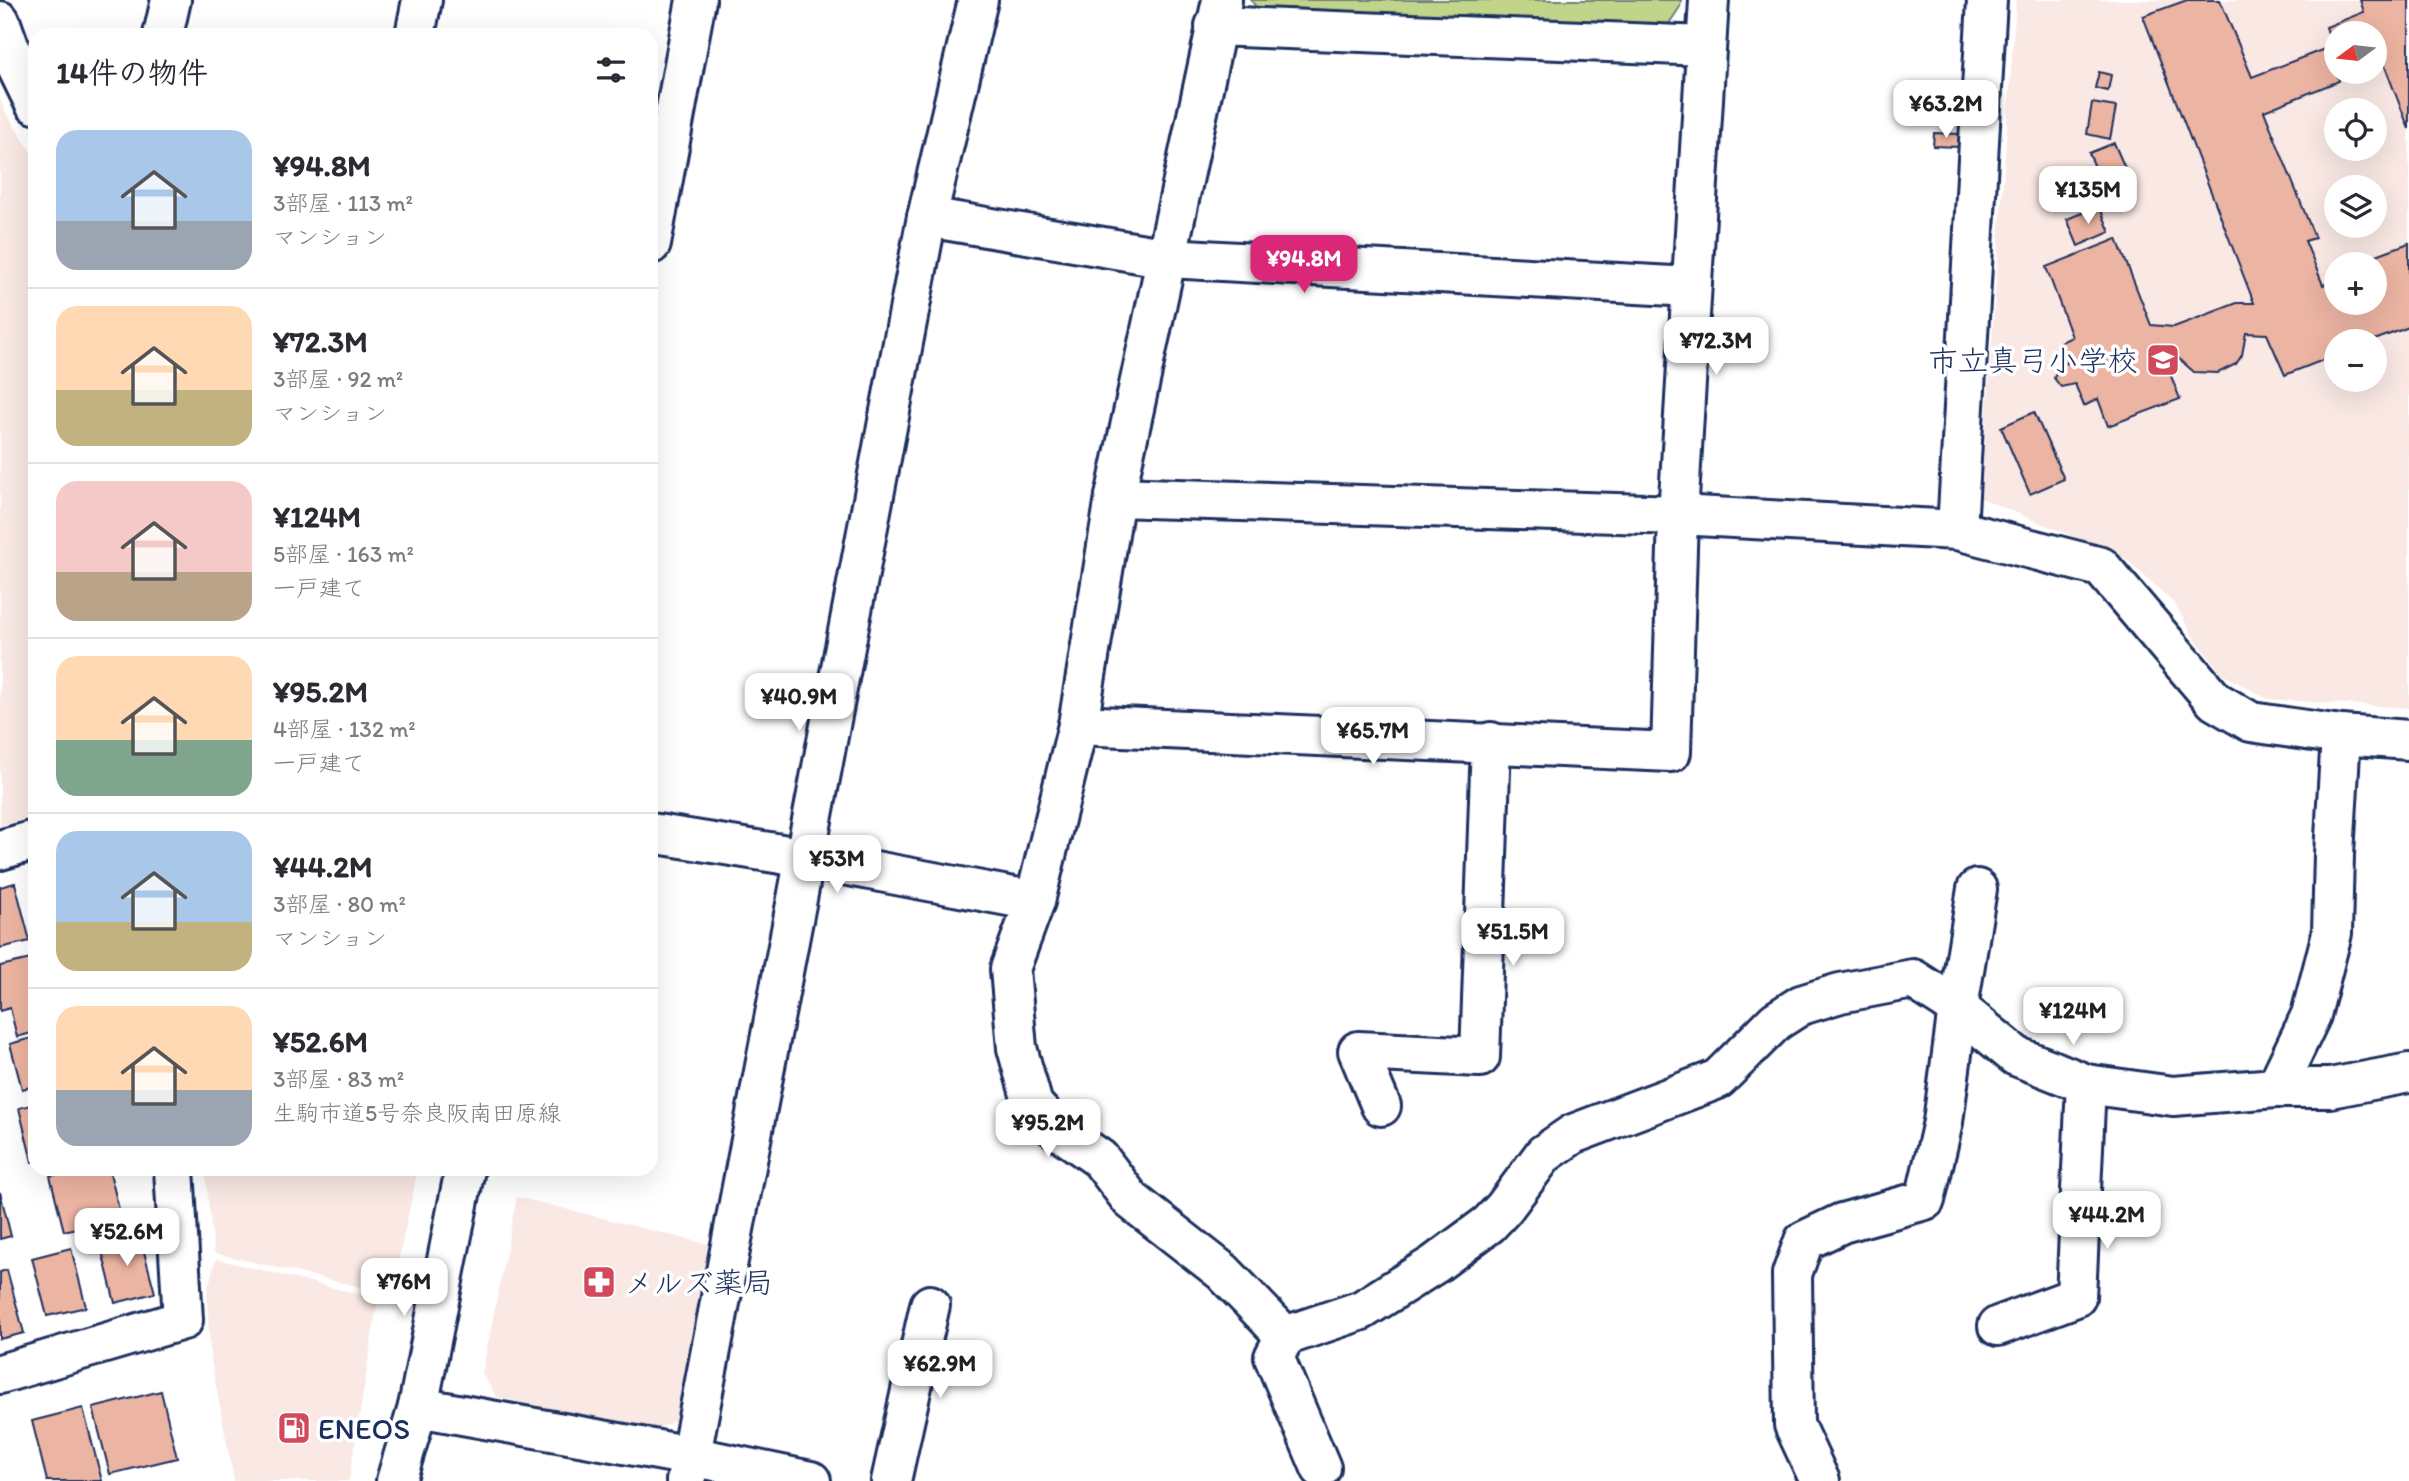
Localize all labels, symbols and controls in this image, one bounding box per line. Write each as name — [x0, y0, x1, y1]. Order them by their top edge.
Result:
north arrow — [2324, 21, 2387, 84]
map controls — [2324, 21, 2387, 392]
icon: filters — [592, 51, 630, 89]
text: 14件の物件 — [56, 54, 208, 91]
pin: ¥63.2M — [1889, 80, 2003, 140]
text: ¥63.2M — [1909, 89, 1983, 117]
button: locate — [2324, 98, 2387, 161]
text: ¥94.8M — [273, 147, 371, 184]
icon: home — [112, 158, 196, 242]
pin: ¥135M — [2039, 166, 2137, 226]
text: ¥135M — [2055, 175, 2121, 203]
button: layers — [2324, 175, 2387, 238]
text: 3部屋 · 113 m² — [273, 189, 413, 217]
text: マンション — [273, 223, 387, 251]
pin: ¥94.8M — [1247, 236, 1361, 295]
text: ¥94.8M — [1266, 244, 1342, 272]
button: + — [2324, 252, 2387, 315]
pin: ¥72.3M — [1659, 318, 1773, 377]
text: ¥72.3M — [273, 323, 368, 360]
text: ¥72.3M — [1680, 326, 1752, 354]
button: − — [2324, 329, 2387, 392]
icon: home — [112, 334, 196, 418]
school or university icon: 市立真弓小学校 — [2144, 341, 2182, 379]
place label: 市立真弓小学校 — [1928, 342, 2138, 379]
text: 3部屋 · 92 m² — [273, 365, 403, 393]
text: マンション — [273, 399, 387, 427]
text: ¥124M — [273, 498, 361, 535]
icon: home — [112, 509, 196, 593]
text: 5部屋 · 163 m² — [273, 540, 414, 568]
text: 一戸建て — [273, 574, 365, 602]
text: ¥95.2M — [273, 673, 368, 710]
pin: ¥40.9M — [742, 674, 856, 733]
text: ¥40.9M — [761, 682, 837, 710]
icon: home — [112, 684, 196, 768]
pin: ¥65.7M — [1316, 708, 1430, 767]
text: 4部屋 · 132 m² — [273, 715, 416, 743]
text: ¥65.7M — [1337, 716, 1409, 744]
text: 一戸建て — [273, 749, 365, 777]
pin: ¥53M — [796, 836, 878, 895]
text: ¥53M — [809, 844, 865, 872]
text: ¥44.2M — [273, 848, 373, 885]
icon: home — [112, 859, 196, 943]
text: 3部屋 · 80 m² — [273, 890, 406, 918]
pin: ¥51.5M — [1456, 908, 1570, 968]
text: ¥51.5M — [1477, 917, 1549, 945]
text: マンション — [273, 924, 387, 952]
pin: ¥124M — [2024, 988, 2122, 1047]
text: ¥124M — [2039, 996, 2107, 1024]
text: ¥52.6M — [273, 1023, 368, 1060]
icon: home — [112, 1034, 196, 1118]
text: 3部屋 · 83 m² — [273, 1065, 404, 1093]
text: 生駒市道5号奈良阪南田原線 — [273, 1099, 561, 1127]
pin: ¥95.2M — [991, 1100, 1105, 1159]
text: ¥95.2M — [1012, 1108, 1084, 1136]
pin: ¥44.2M — [2050, 1192, 2164, 1251]
text: ¥44.2M — [2069, 1200, 2145, 1228]
pin: ¥52.6M — [70, 1208, 184, 1268]
text: ¥52.6M — [91, 1217, 163, 1245]
pin: ¥76M — [363, 1258, 445, 1318]
pharmacy icon: メルズ薬局 — [580, 1263, 618, 1301]
place label: メルズ薬局 — [624, 1264, 773, 1301]
text: ¥76M — [377, 1267, 431, 1295]
pin: ¥62.9M — [883, 1340, 997, 1400]
text: ¥62.9M — [904, 1349, 976, 1377]
fuel station icon: ENEOS — [275, 1409, 313, 1447]
place label: ENEOS — [318, 1410, 410, 1447]

